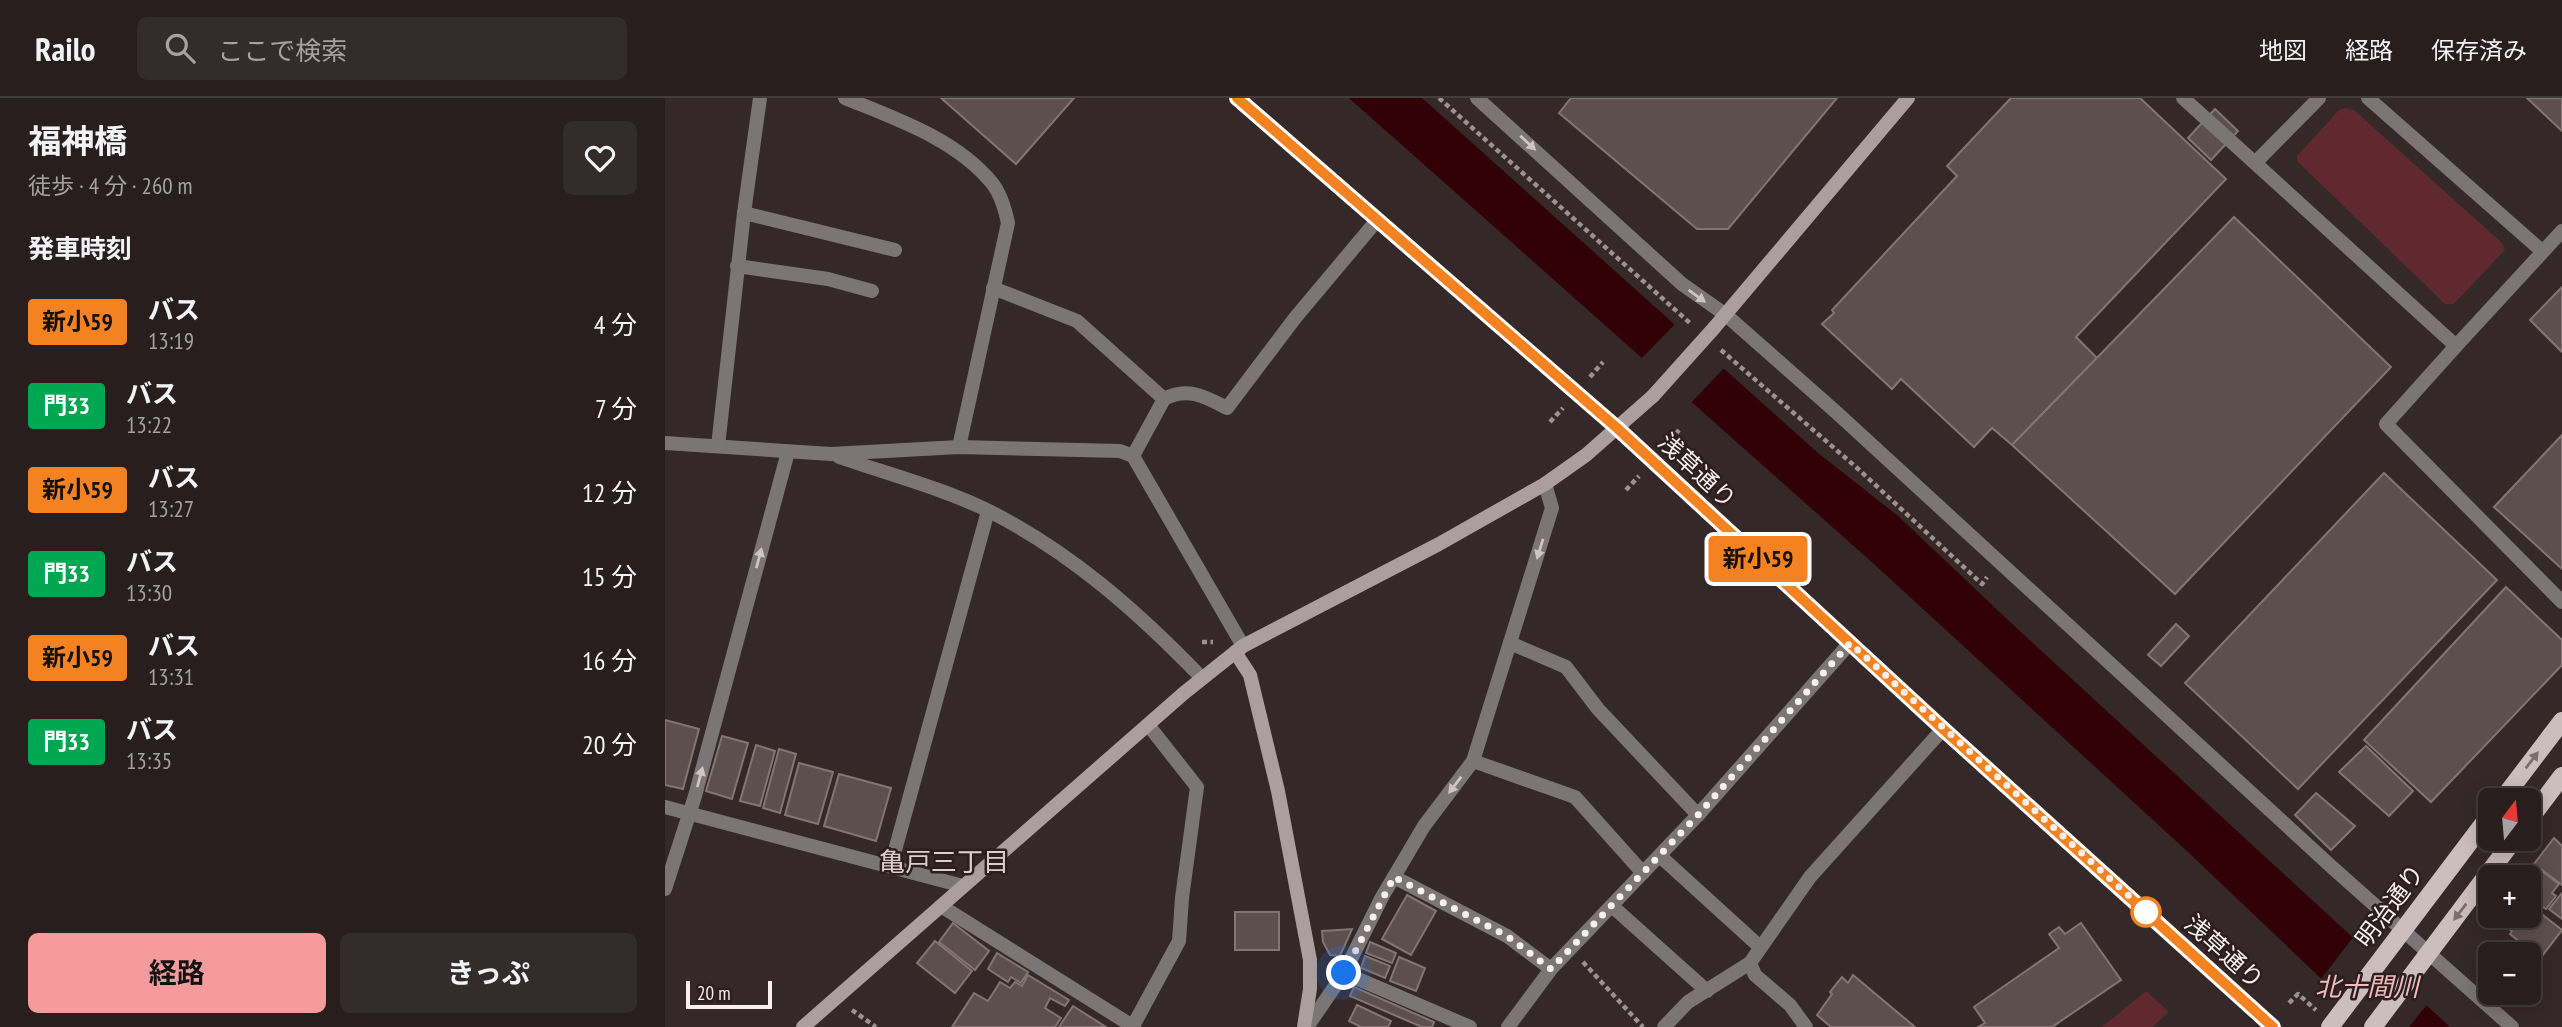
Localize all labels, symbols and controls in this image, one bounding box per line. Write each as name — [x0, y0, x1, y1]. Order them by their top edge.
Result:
search box — [137, 17, 627, 80]
text: Railo — [35, 27, 95, 70]
icon: search — [161, 29, 199, 67]
text: ここで検索 — [217, 34, 347, 67]
text: 地図 — [2259, 35, 2307, 66]
text: 経路 — [2345, 35, 2393, 66]
text: 保存済み — [2431, 35, 2527, 66]
text: 福神橋 — [28, 119, 127, 162]
button: heart — [563, 121, 637, 195]
one-way arrow — [1519, 135, 1537, 151]
text: 徒歩 · 4 分 · 260 m — [28, 171, 192, 200]
text: 発車時刻 — [28, 232, 132, 265]
one-way arrow — [1688, 288, 1706, 302]
text: バス — [148, 293, 200, 326]
text: 新小59 — [42, 306, 113, 337]
text: 4 分 — [594, 308, 637, 341]
text: 13:19 — [148, 326, 194, 355]
text: バス — [126, 377, 178, 410]
text: 門33 — [43, 390, 90, 421]
text: 7 分 — [595, 392, 637, 425]
text: 13:22 — [126, 410, 172, 439]
street label: 浅草通り — [1652, 427, 1743, 515]
text: バス — [148, 461, 200, 494]
text: 新小59 — [42, 474, 113, 505]
text: 12 分 — [582, 476, 637, 509]
text: 13:27 — [148, 494, 194, 523]
line badge: 新小59 — [1709, 536, 1807, 582]
one-way arrow — [1534, 539, 1544, 560]
text: 新小59 — [1723, 543, 1793, 574]
text: バス — [126, 545, 178, 578]
one-way arrow — [754, 546, 765, 568]
text: 門33 — [43, 558, 90, 589]
text: 15 分 — [582, 560, 637, 593]
text: 13:30 — [126, 578, 172, 607]
text: バス — [148, 629, 200, 662]
text: 新小59 — [42, 642, 113, 673]
text: 16 分 — [582, 644, 637, 677]
text: 13:31 — [148, 662, 194, 691]
text: バス — [126, 713, 178, 746]
text: 門33 — [43, 726, 90, 757]
text: 20 分 — [582, 728, 637, 761]
text: 13:35 — [126, 746, 172, 775]
one-way arrow — [2525, 751, 2539, 769]
one-way arrow — [695, 766, 705, 787]
one-way arrow — [1448, 776, 1462, 794]
north arrow — [2478, 788, 2541, 850]
map controls — [2478, 788, 2541, 1005]
district label: 亀戸三丁目 — [879, 845, 1009, 878]
street label: 明治通り — [2348, 858, 2431, 953]
button: + — [2478, 865, 2541, 928]
unlabelled marker — [2131, 897, 2161, 927]
one-way arrow — [2452, 903, 2467, 921]
street label: 浅草通り — [2178, 908, 2270, 995]
button: 経路 — [28, 933, 326, 1013]
button: きっぷ — [340, 933, 637, 1013]
button: − — [2478, 942, 2541, 1005]
your location — [1326, 955, 1361, 990]
water label: 北十間川 — [2315, 970, 2422, 1003]
scale bar — [686, 978, 772, 1010]
text: 20 m — [697, 981, 731, 1005]

